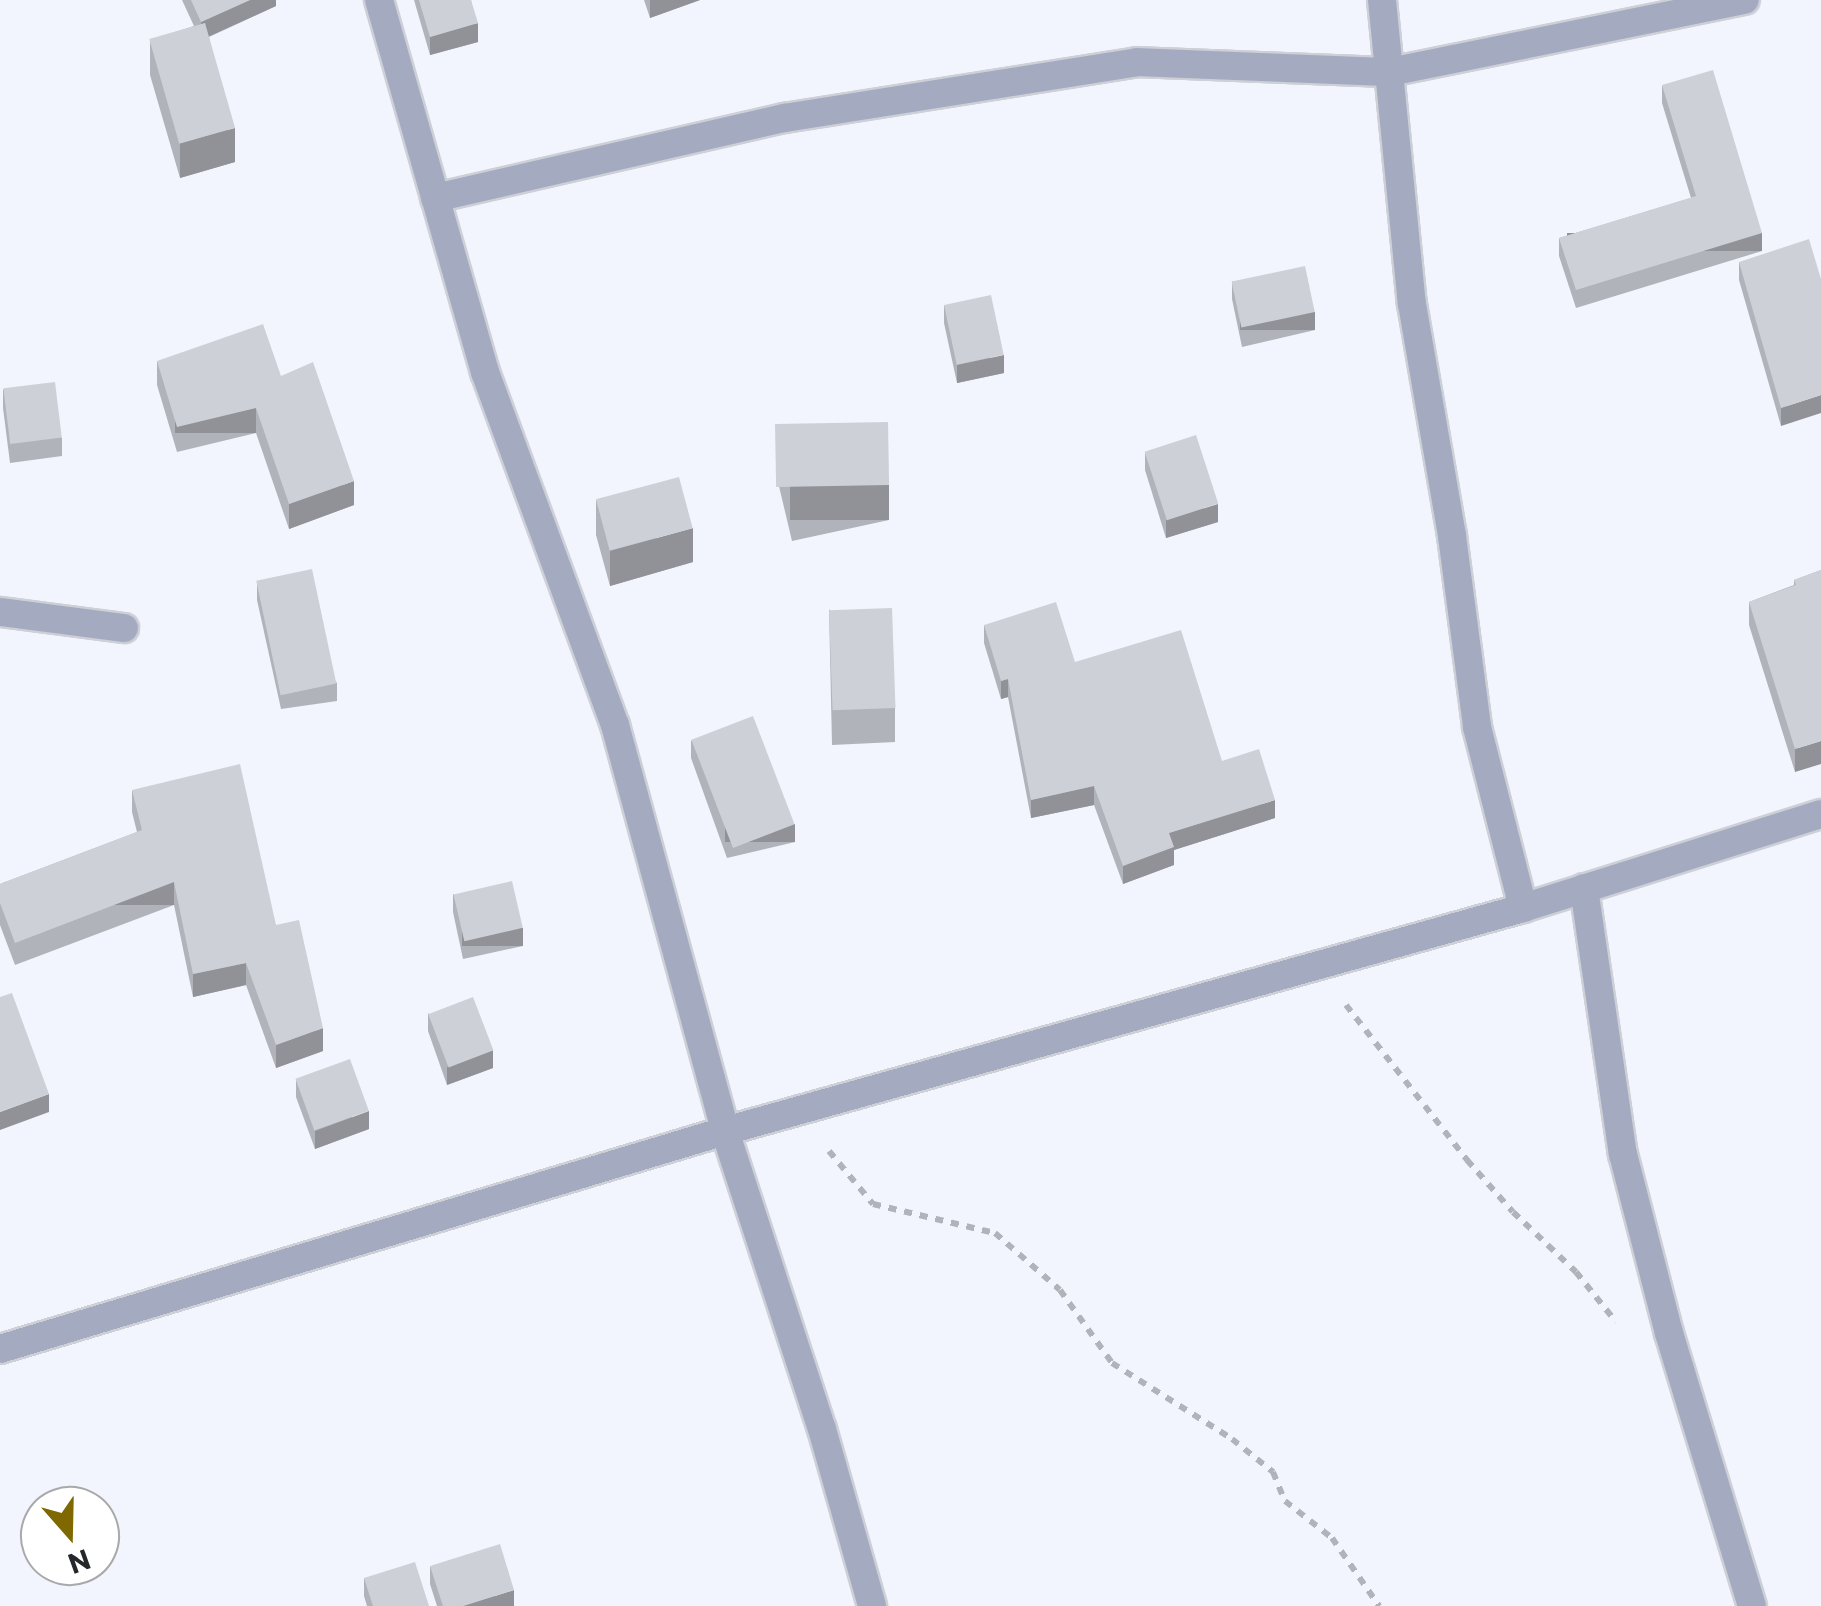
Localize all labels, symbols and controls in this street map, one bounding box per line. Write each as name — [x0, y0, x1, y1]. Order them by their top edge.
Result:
north arrow — [20, 1486, 120, 1586]
text: N — [64, 1543, 95, 1582]

